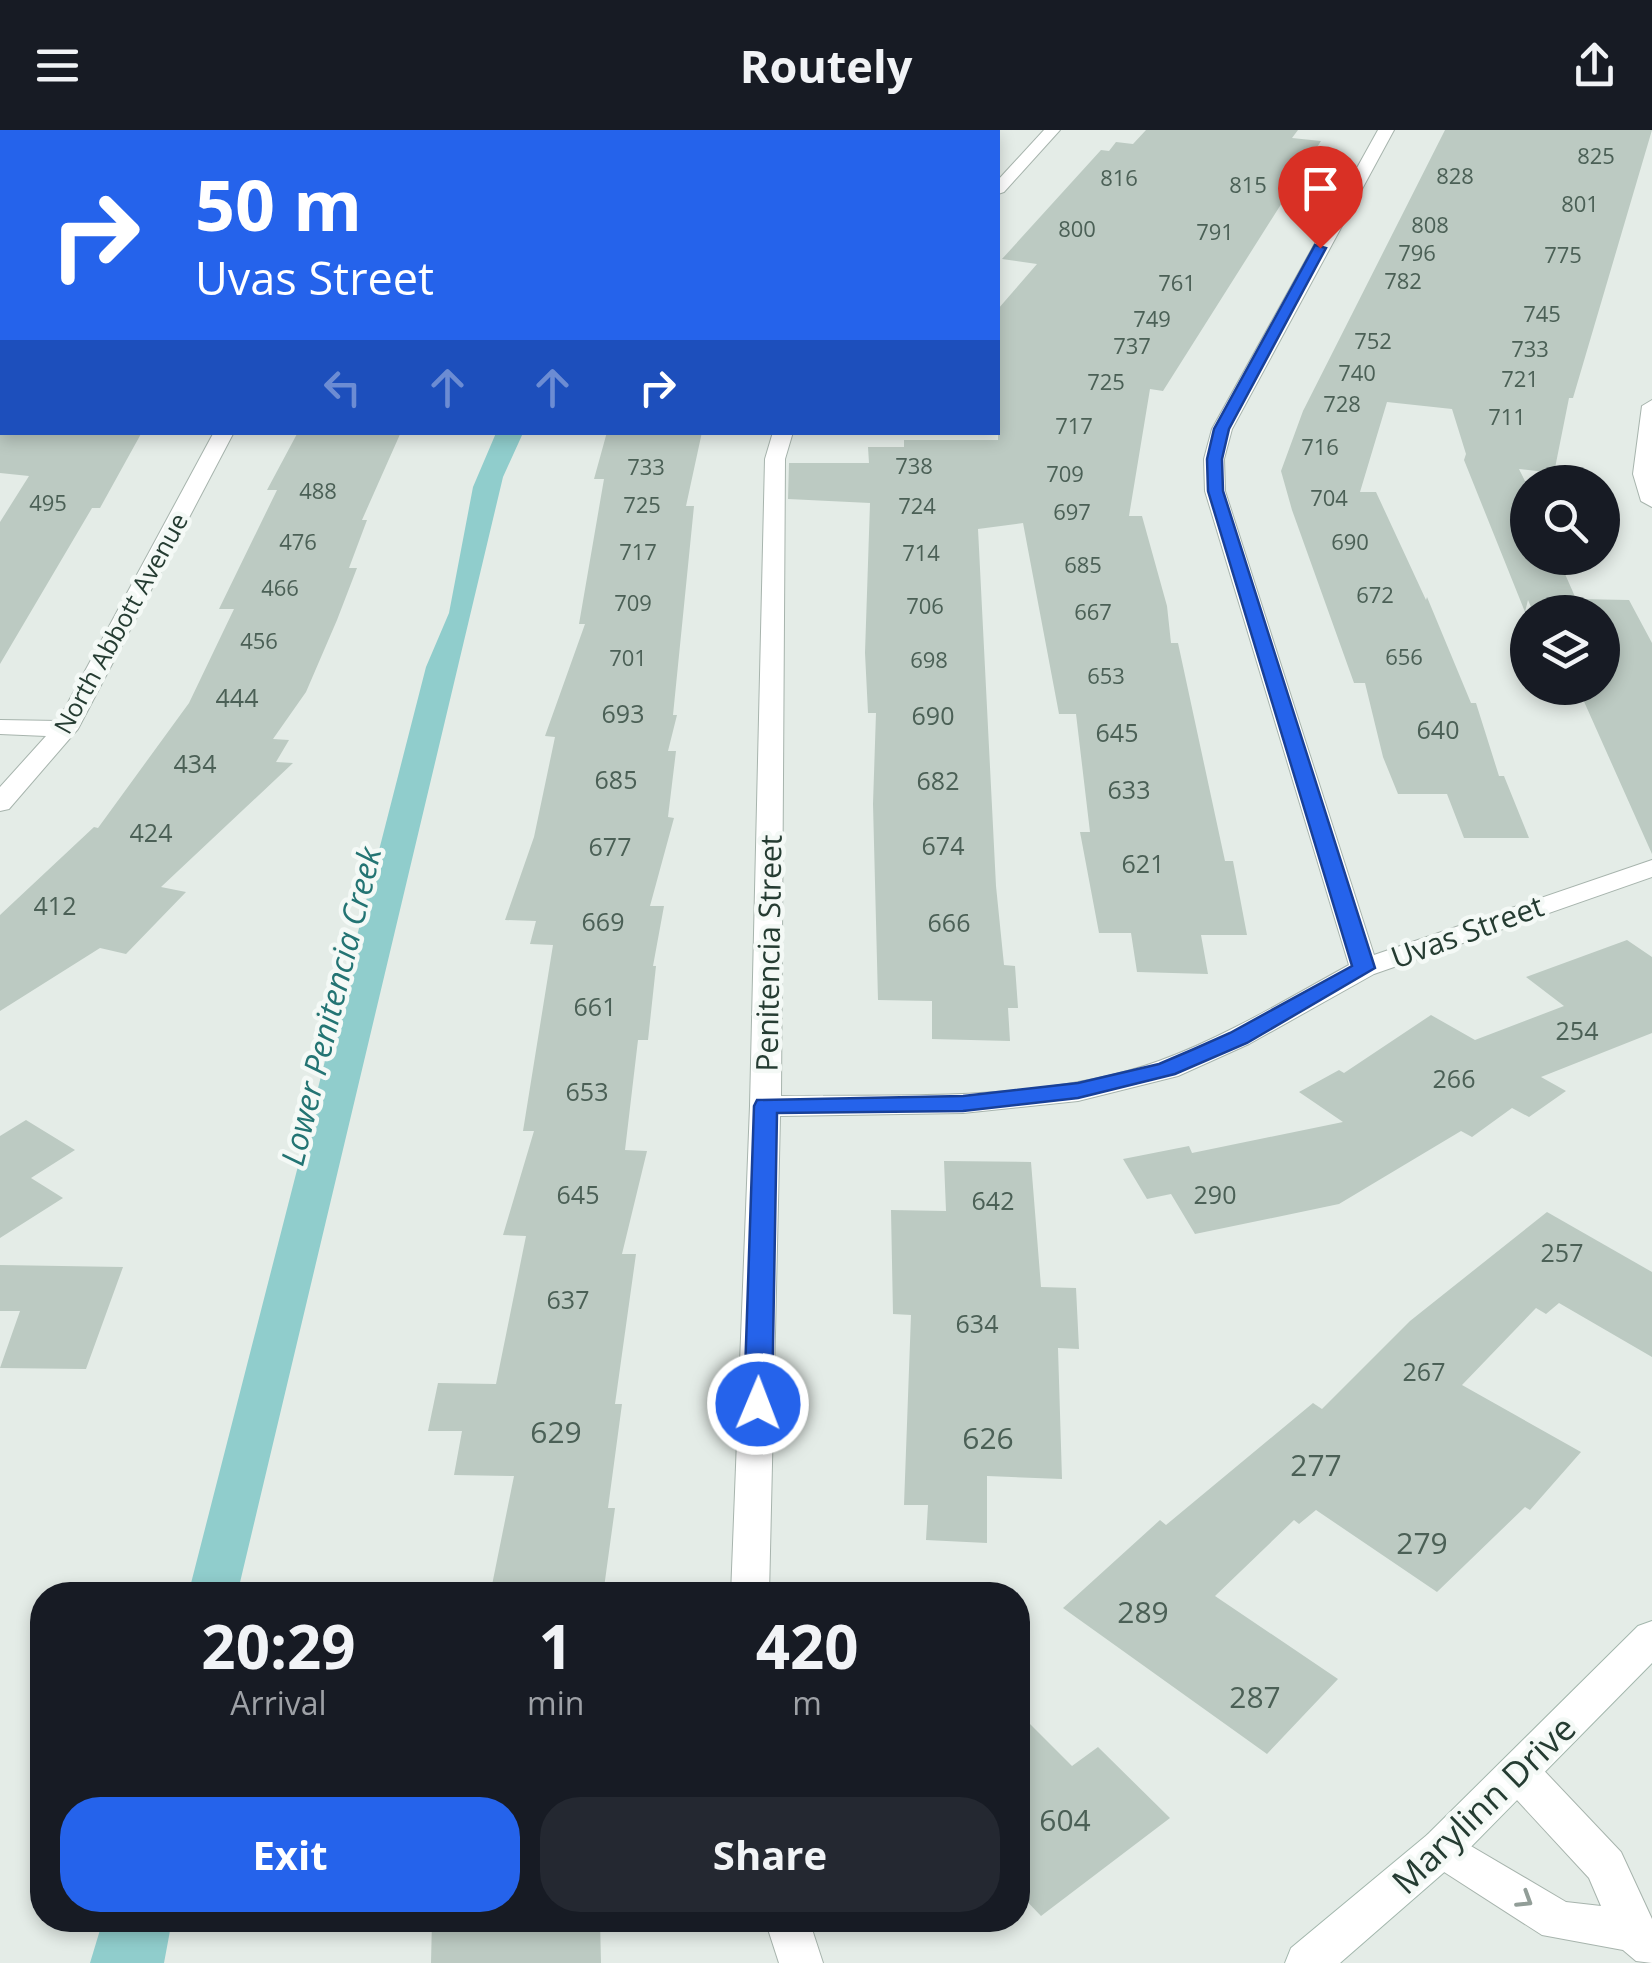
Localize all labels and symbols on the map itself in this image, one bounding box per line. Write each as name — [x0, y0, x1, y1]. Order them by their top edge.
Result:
house number: 825 — [1577, 140, 1615, 170]
pin — [1278, 146, 1363, 249]
house number: 828 — [1436, 160, 1474, 190]
house number: 816 — [1100, 162, 1138, 192]
house number: 815 — [1229, 169, 1267, 199]
house number: 801 — [1561, 188, 1599, 218]
house number: 808 — [1411, 209, 1449, 239]
house number: 800 — [1058, 213, 1096, 243]
house number: 791 — [1196, 216, 1234, 246]
house number: 796 — [1398, 237, 1436, 267]
house number: 775 — [1544, 239, 1582, 269]
house number: 782 — [1384, 265, 1422, 295]
house number: 761 — [1158, 267, 1196, 297]
house number: 745 — [1523, 298, 1561, 328]
house number: 749 — [1133, 303, 1171, 333]
house number: 752 — [1354, 325, 1392, 355]
house number: 737 — [1113, 330, 1151, 360]
house number: 733 — [1511, 333, 1549, 363]
house number: 740 — [1338, 357, 1376, 387]
house number: 721 — [1501, 363, 1539, 393]
house number: 725 — [1087, 366, 1125, 396]
house number: 728 — [1323, 388, 1361, 418]
house number: 711 — [1488, 401, 1526, 431]
house number: 717 — [1055, 410, 1093, 440]
house number: 716 — [1301, 431, 1339, 461]
house number: 738 — [895, 450, 933, 480]
house number: 733 — [627, 451, 665, 481]
house number: 709 — [1046, 458, 1084, 488]
house number: 488 — [299, 475, 337, 505]
house number: 704 — [1310, 482, 1348, 512]
house number: 495 — [29, 487, 67, 517]
house number: 725 — [623, 489, 661, 519]
house number: 724 — [898, 490, 936, 520]
house number: 697 — [1053, 496, 1091, 526]
street label: North Abbott Avenue — [45, 506, 195, 740]
house number: 476 — [279, 526, 317, 556]
house number: 690 — [1331, 526, 1369, 556]
house number: 717 — [619, 536, 657, 566]
house number: 714 — [902, 537, 940, 567]
house number: 685 — [1064, 549, 1102, 579]
house number: 466 — [261, 572, 299, 602]
house number: 672 — [1356, 579, 1394, 609]
house number: 709 — [614, 587, 652, 617]
house number: 706 — [906, 590, 944, 620]
house number: 667 — [1074, 596, 1112, 626]
house number: 456 — [240, 625, 278, 655]
house number: 656 — [1385, 641, 1423, 671]
house number: 701 — [609, 642, 647, 672]
house number: 698 — [910, 644, 948, 674]
house number: 653 — [1087, 660, 1125, 690]
house number: 444 — [216, 680, 258, 714]
house number: 693 — [602, 696, 644, 730]
house number: 690 — [912, 698, 954, 732]
house number: 640 — [1417, 712, 1459, 746]
house number: 645 — [1096, 715, 1138, 749]
house number: 434 — [174, 746, 216, 780]
house number: 685 — [595, 762, 637, 796]
house number: 682 — [917, 763, 959, 797]
house number: 633 — [1108, 772, 1150, 806]
house number: 424 — [130, 815, 172, 849]
house number: 674 — [922, 828, 964, 862]
house number: 677 — [589, 829, 631, 863]
street label: Penitencia Street — [745, 834, 791, 1072]
water label: Lower Penitencia Creek — [270, 841, 391, 1170]
house number: 621 — [1122, 846, 1164, 880]
street label: Uvas Street — [1385, 884, 1549, 978]
house number: 412 — [34, 888, 76, 922]
house number: 669 — [582, 904, 624, 938]
house number: 666 — [928, 905, 970, 939]
house number: 661 — [574, 989, 616, 1023]
house number: 254 — [1556, 1013, 1598, 1047]
house number: 266 — [1433, 1061, 1475, 1095]
house number: 653 — [566, 1074, 608, 1108]
house number: 645 — [557, 1177, 599, 1211]
house number: 290 — [1194, 1177, 1236, 1211]
house number: 642 — [972, 1183, 1014, 1217]
house number: 257 — [1541, 1235, 1583, 1269]
house number: 637 — [547, 1282, 589, 1316]
house number: 634 — [956, 1306, 998, 1340]
position arrow — [706, 1352, 810, 1456]
house number: 267 — [1403, 1354, 1445, 1388]
house number: 629 — [530, 1411, 582, 1452]
house number: 626 — [962, 1417, 1014, 1458]
house number: 277 — [1290, 1444, 1342, 1485]
house number: 279 — [1396, 1522, 1448, 1563]
house number: 289 — [1117, 1591, 1169, 1632]
house number: 287 — [1229, 1676, 1281, 1717]
street label: Marylinn Drive — [1381, 1704, 1585, 1904]
house number: 604 — [1039, 1799, 1091, 1840]
one-way arrow — [1514, 1888, 1532, 1907]

